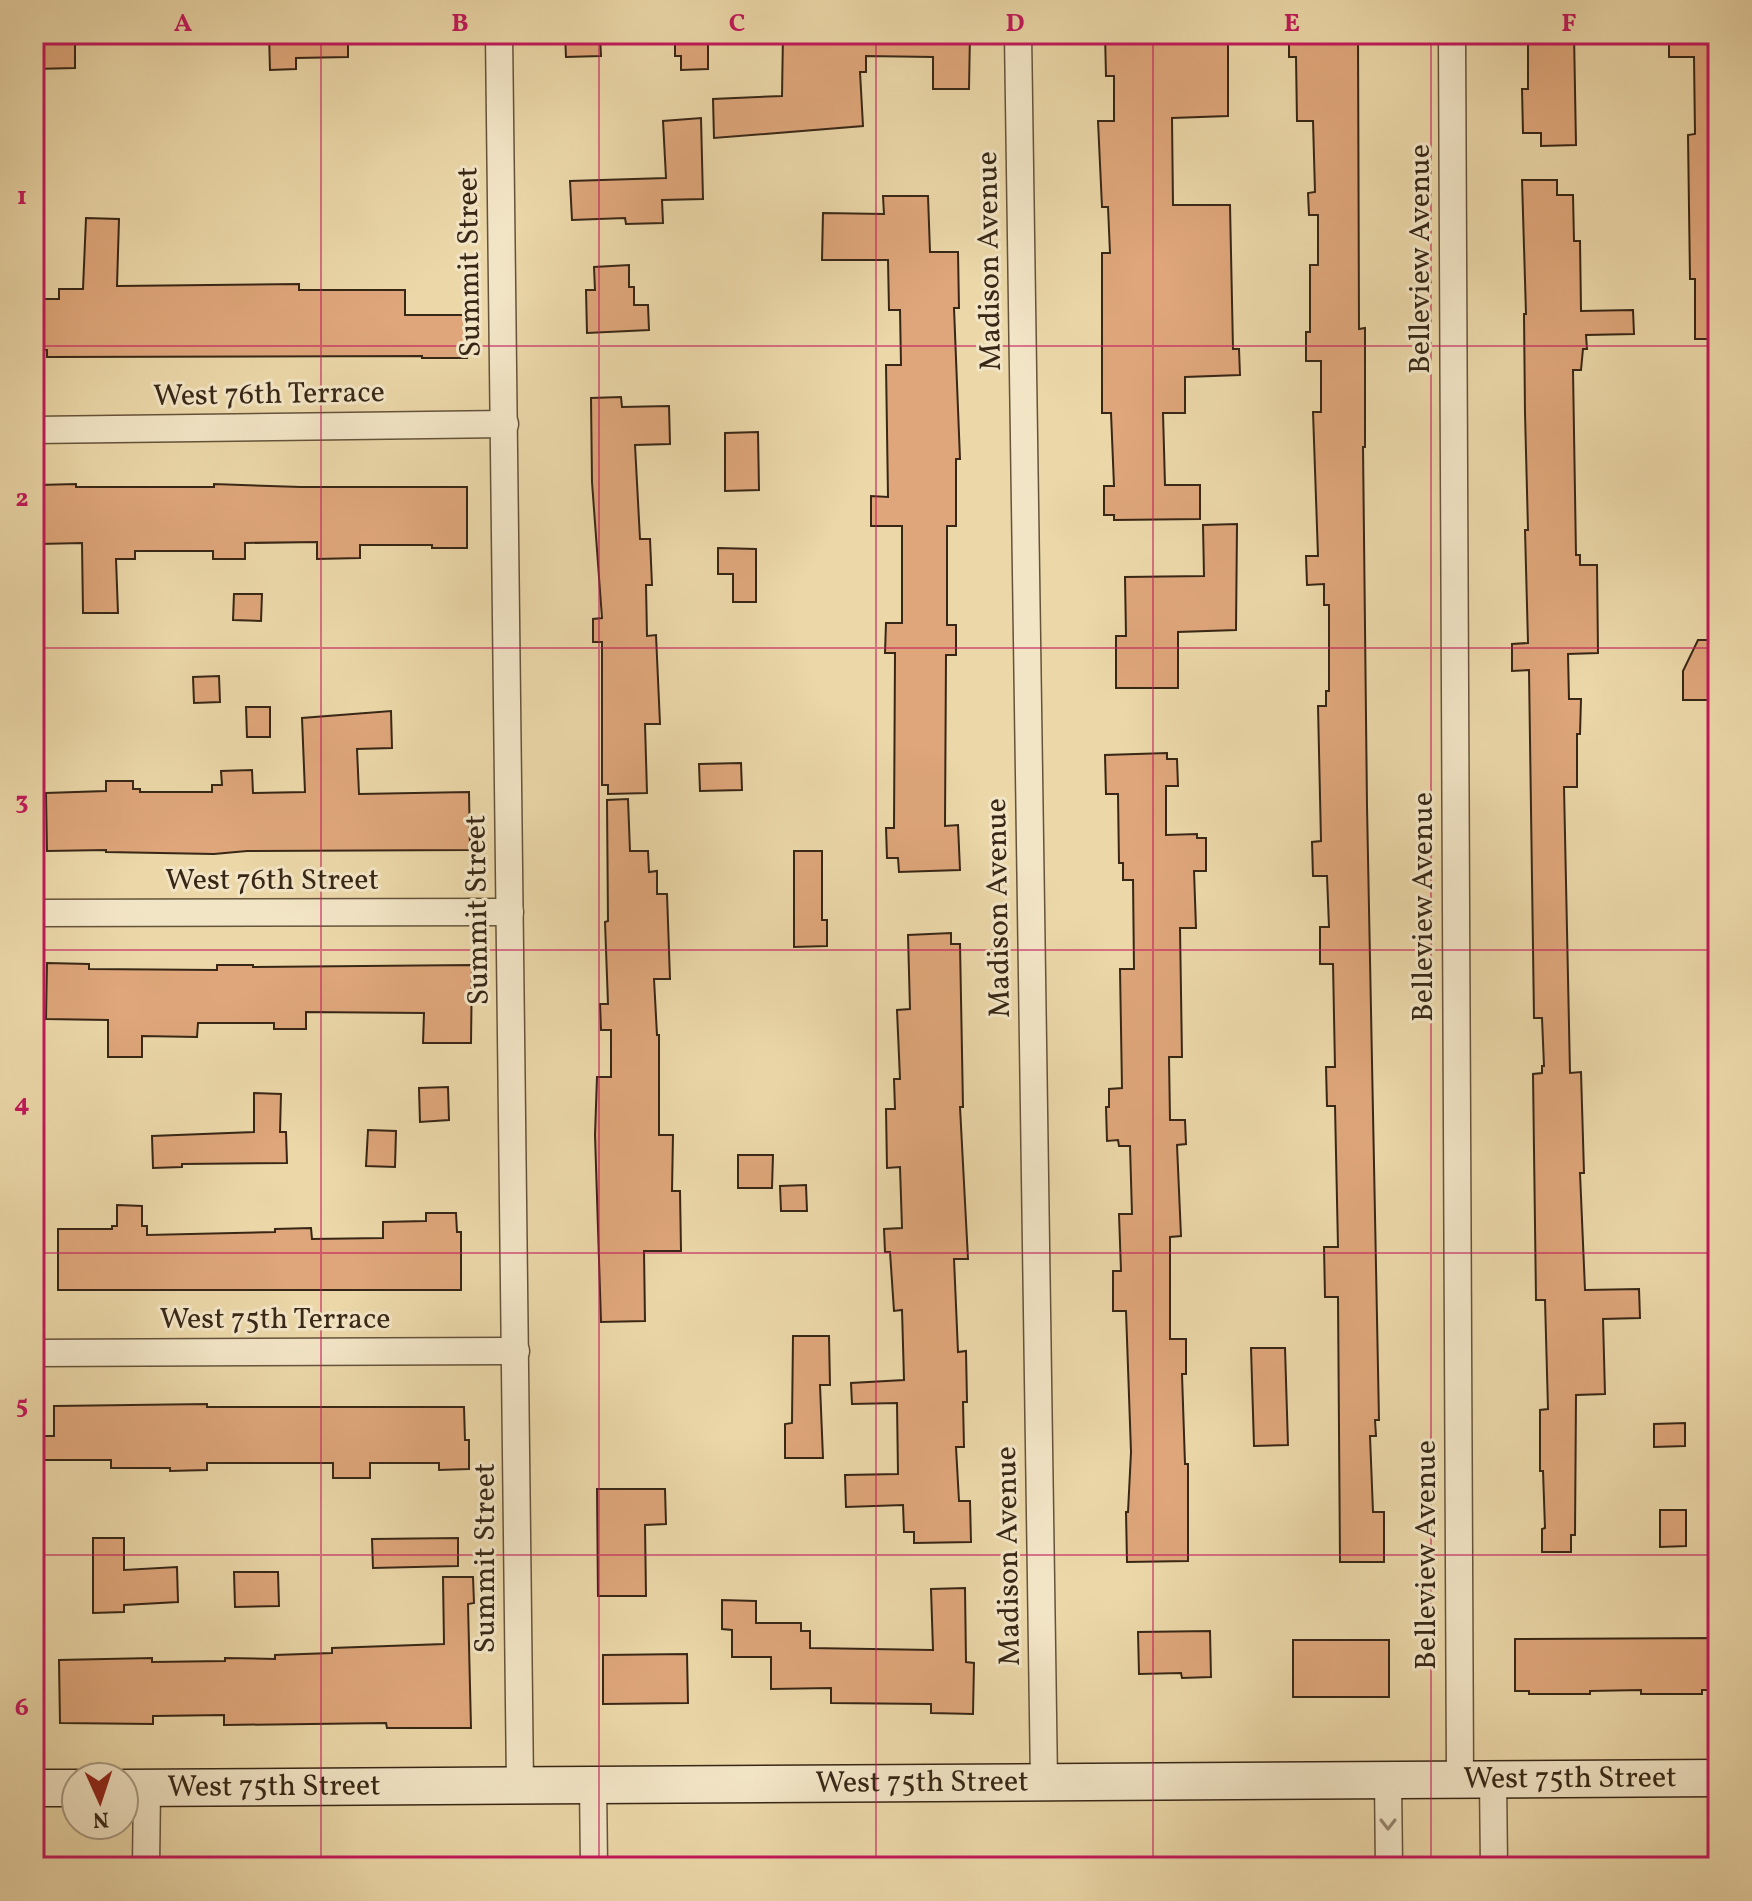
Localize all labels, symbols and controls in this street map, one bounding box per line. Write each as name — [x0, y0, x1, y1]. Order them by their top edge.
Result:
text: A — [174, 6, 193, 42]
text: B — [451, 6, 469, 42]
text: C — [729, 6, 745, 42]
text: D — [1005, 6, 1025, 42]
text: E — [1284, 6, 1300, 42]
text: F — [1561, 6, 1577, 42]
street label: Belleview Avenue — [1400, 144, 1442, 374]
street label: Madison Avenue — [967, 151, 1013, 371]
street label: Summit Street — [447, 166, 493, 358]
text: 1 — [17, 179, 27, 215]
street label: West 76th Terrace — [153, 372, 385, 418]
text: 2 — [15, 481, 29, 517]
text: 3 — [15, 784, 29, 820]
street label: Belleview Avenue — [1403, 792, 1445, 1022]
street label: Madison Avenue — [976, 798, 1022, 1018]
street label: Summit Street — [455, 814, 501, 1006]
street label: West 76th Street — [165, 860, 379, 902]
text: 4 — [14, 1086, 30, 1122]
street label: West 75th Terrace — [159, 1299, 391, 1341]
text: 5 — [16, 1388, 28, 1424]
street label: Belleview Avenue — [1406, 1440, 1448, 1670]
street label: Madison Avenue — [986, 1446, 1032, 1666]
street label: Summit Street — [465, 1463, 507, 1653]
text: 6 — [15, 1690, 29, 1726]
street label: West 75th Street — [1463, 1757, 1677, 1801]
north arrow — [60, 1761, 140, 1841]
street label: West 75th Street — [815, 1761, 1029, 1805]
street label: West 75th Street — [167, 1765, 381, 1809]
text: N — [92, 1803, 110, 1834]
one-way arrow — [1380, 1818, 1397, 1831]

